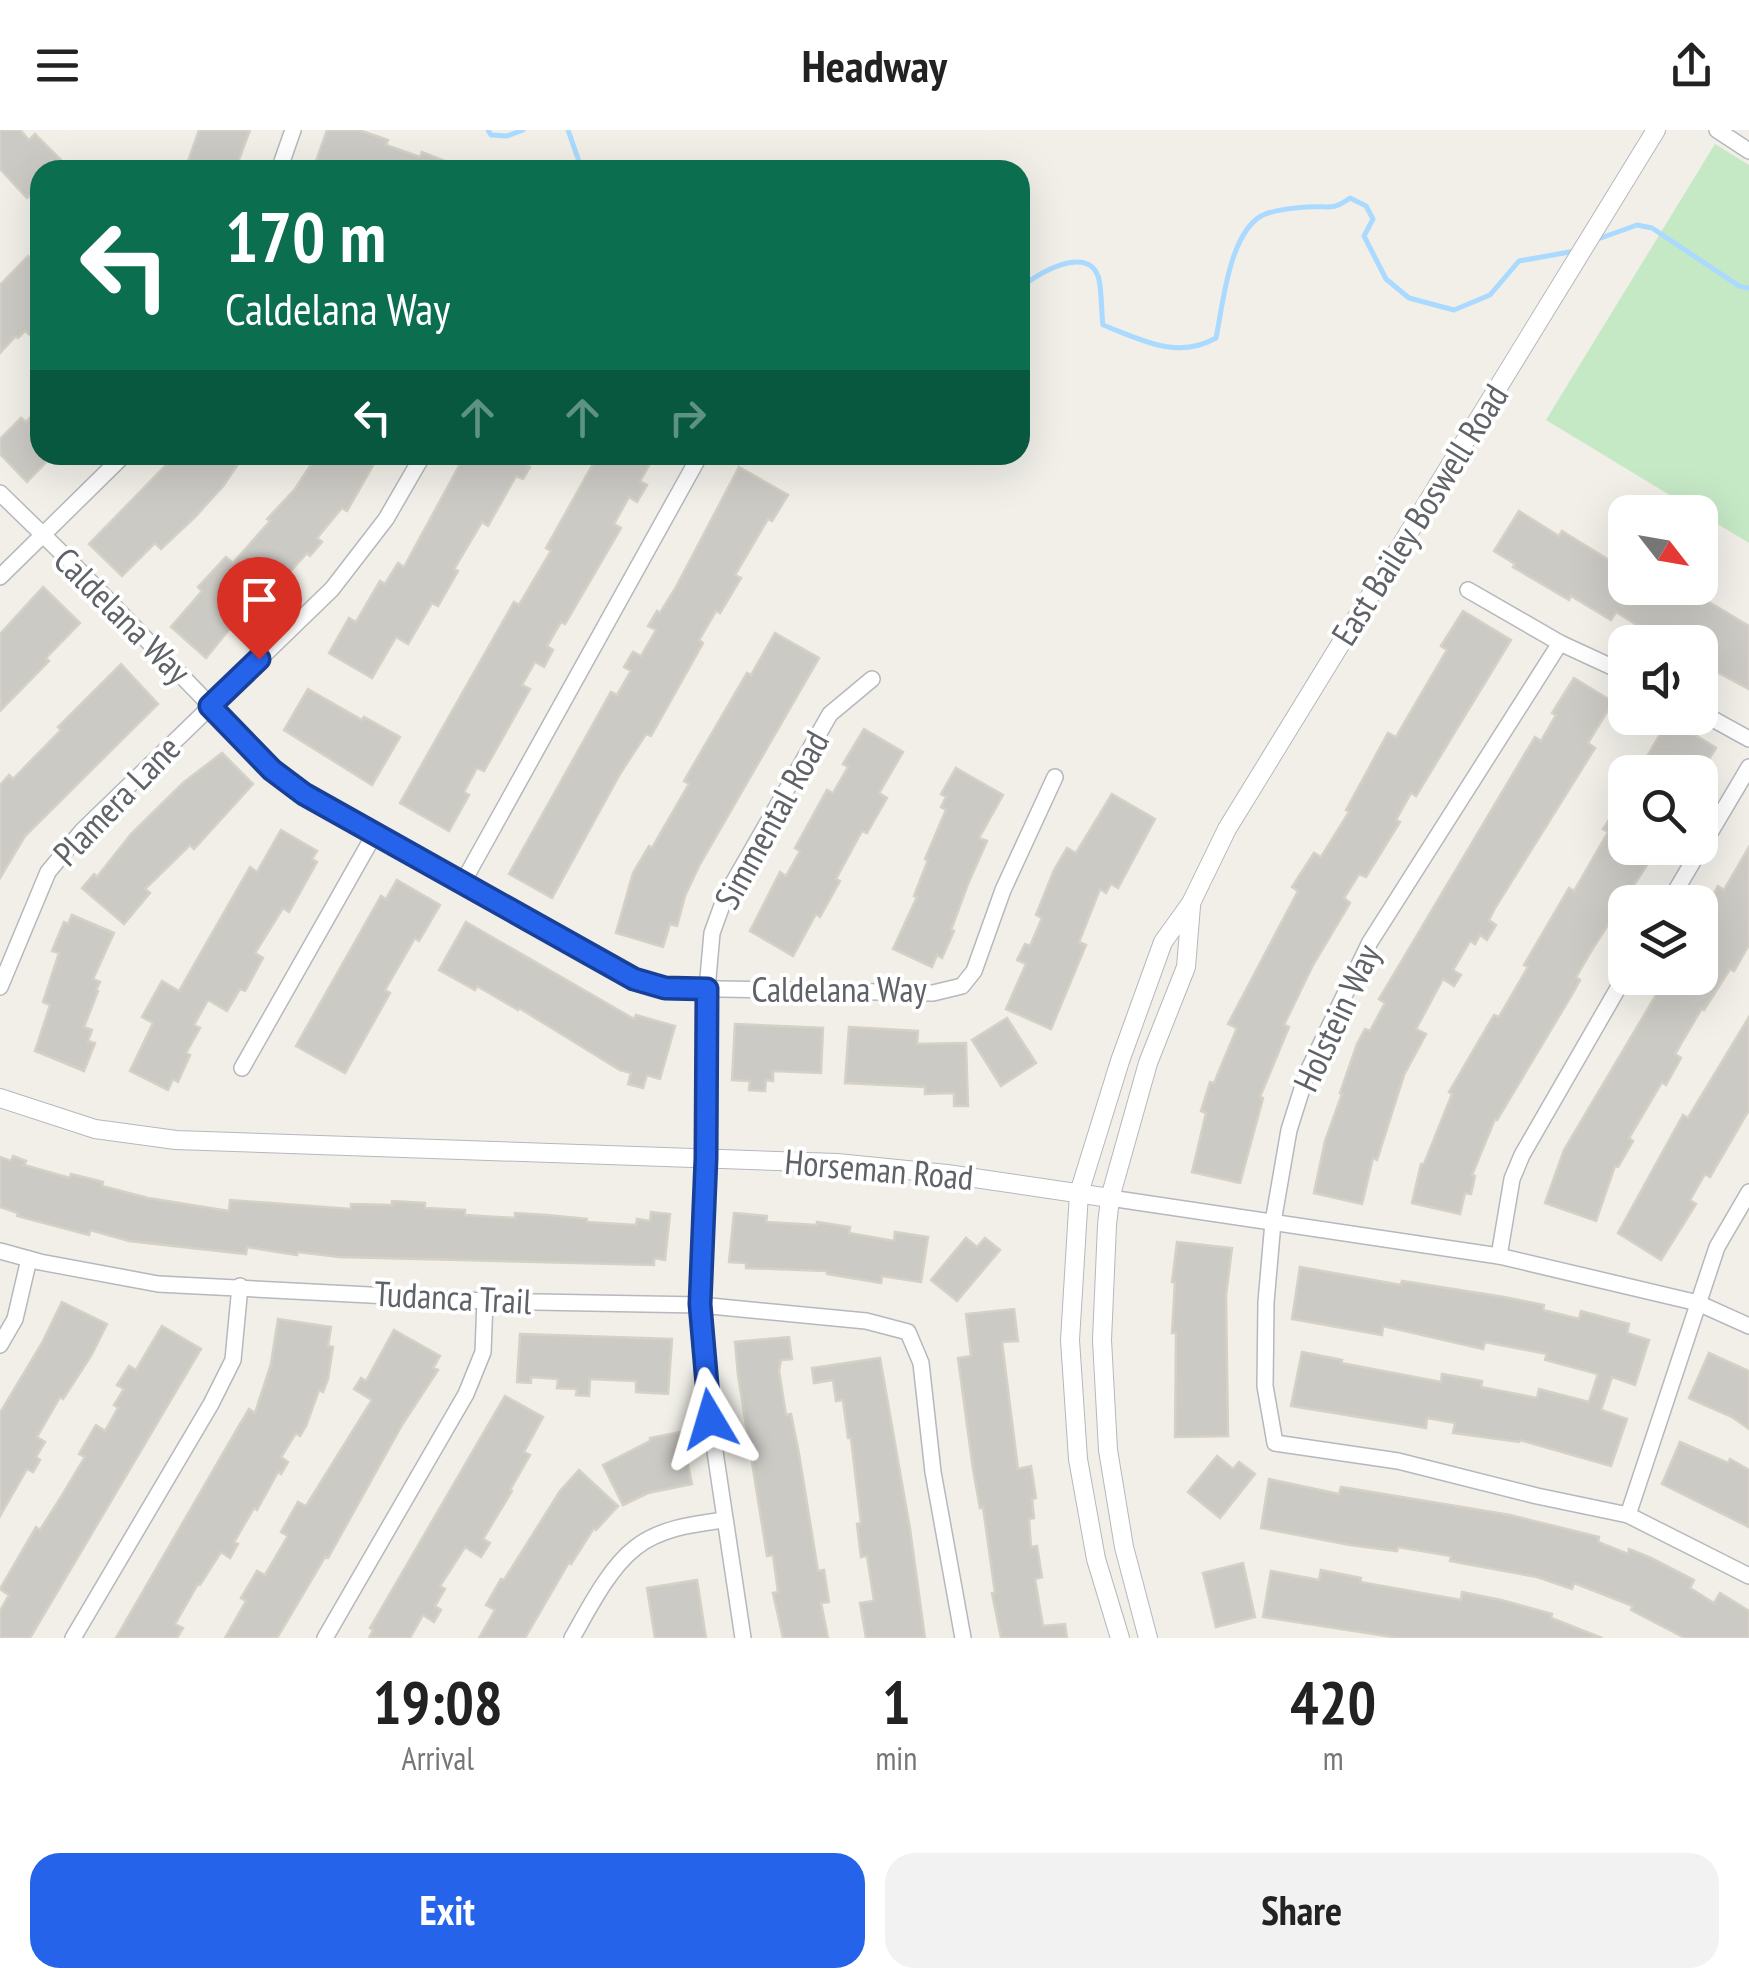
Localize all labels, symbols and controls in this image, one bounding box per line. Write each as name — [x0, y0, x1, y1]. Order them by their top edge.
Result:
text: Headway — [802, 36, 947, 94]
icon: menu — [30, 38, 85, 93]
icon: share — [1664, 38, 1719, 93]
text: 170 m — [225, 191, 386, 281]
icon: left — [60, 200, 190, 330]
text: Caldelana Way — [225, 279, 450, 337]
street label: East Bailey Boswell Road — [1320, 375, 1518, 654]
icon: left — [345, 390, 400, 445]
icon: ahead — [450, 390, 505, 445]
icon: ahead — [555, 390, 610, 445]
icon: right — [660, 390, 715, 445]
north arrow — [1608, 495, 1718, 605]
map controls — [1608, 495, 1718, 995]
street label: Caldelana Way — [44, 537, 202, 694]
pin — [217, 557, 302, 660]
icon: arrive — [232, 572, 287, 627]
button: sound — [1608, 625, 1718, 735]
street label: Simmental Road — [703, 722, 839, 917]
street label: Plamera Lane — [43, 725, 190, 875]
button: search — [1608, 755, 1718, 865]
button: layers — [1608, 885, 1718, 995]
street label: Holstein Way — [1282, 936, 1390, 1098]
street label: Caldelana Way — [751, 966, 927, 1012]
street label: Horseman Road — [783, 1138, 975, 1200]
street label: Tudanca Trail — [373, 1270, 533, 1324]
position arrow — [658, 1367, 762, 1471]
text: 19:08 — [373, 1663, 503, 1741]
text: 1 — [882, 1663, 911, 1741]
text: 420 — [1290, 1663, 1376, 1741]
text: Arrival — [402, 1737, 474, 1779]
text: min — [875, 1737, 917, 1779]
text: m — [1323, 1737, 1344, 1779]
button: Exit — [30, 1853, 865, 1968]
button: Share — [885, 1853, 1719, 1968]

